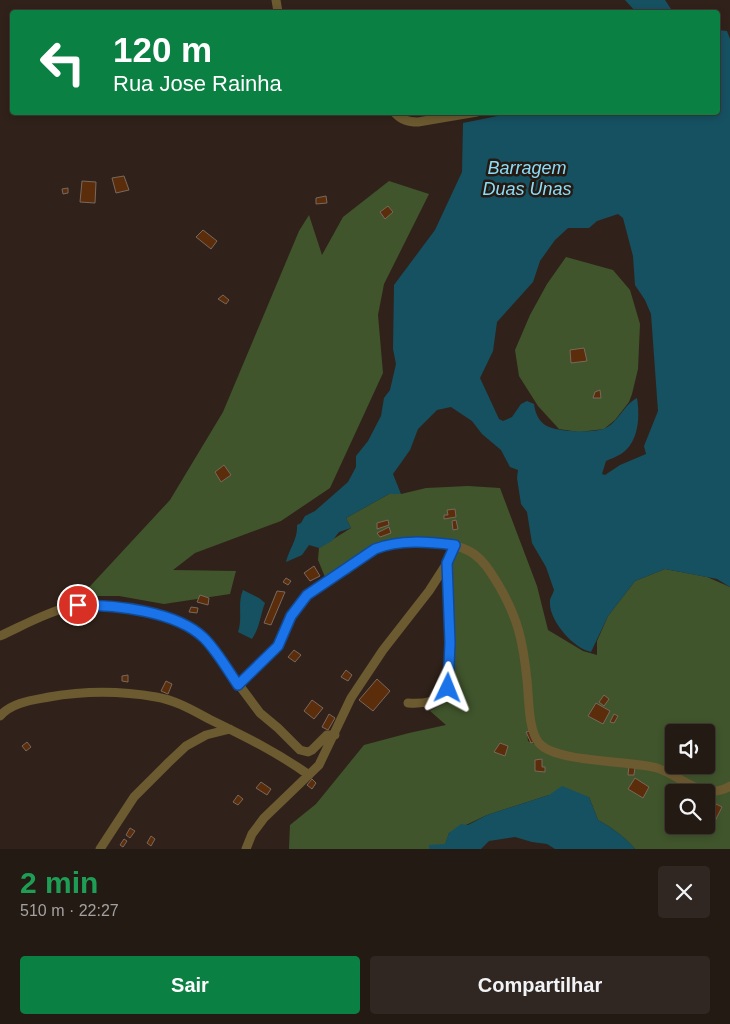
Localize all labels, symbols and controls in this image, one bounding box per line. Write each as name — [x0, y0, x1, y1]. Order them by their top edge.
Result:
icon: left — [30, 30, 95, 95]
text: 120 m — [113, 30, 212, 69]
text: Rua Jose Rainha — [113, 71, 282, 96]
water label: Barragem Duas Unas — [482, 158, 572, 199]
pin — [57, 584, 99, 626]
icon: arrive — [64, 591, 92, 619]
position arrow — [421, 661, 473, 713]
map controls — [665, 724, 715, 834]
button: sound — [665, 724, 715, 774]
button: search — [665, 784, 715, 834]
text: 2 min — [20, 866, 98, 899]
button: close — [658, 866, 710, 918]
text: 510 m · 22:27 — [20, 902, 119, 919]
button: Sair — [20, 956, 360, 1014]
button: Compartilhar — [370, 956, 710, 1014]

